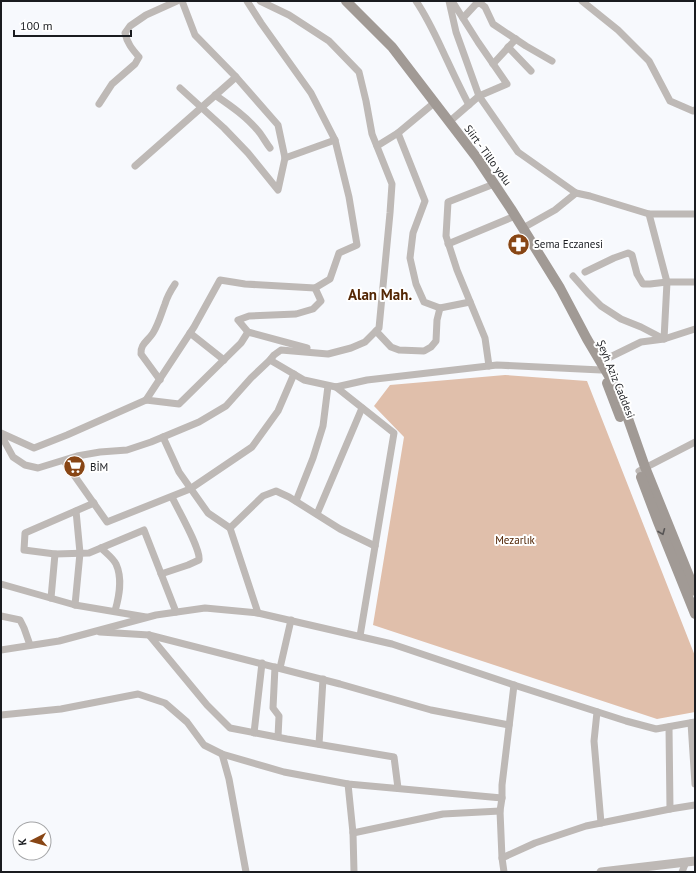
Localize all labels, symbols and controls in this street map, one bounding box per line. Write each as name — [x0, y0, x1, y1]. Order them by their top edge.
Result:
scale bar — [14, 12, 131, 38]
text: 100 m — [20, 18, 53, 33]
street label: Siirt - Tillo yolu — [461, 122, 515, 188]
pharmacy icon: Sema Eczanesi — [506, 231, 532, 257]
place label: Sema Eczanesi — [534, 237, 603, 251]
district label: Alan Mah. — [348, 285, 412, 304]
street label: Şeyh Aziz Caddesi — [594, 338, 638, 420]
supermarket icon: BİM — [62, 454, 88, 480]
place label: BİM — [90, 460, 108, 474]
one-way arrow — [657, 528, 665, 536]
park label: Mezarlık — [495, 533, 536, 547]
north arrow — [12, 821, 52, 861]
text: K — [15, 838, 29, 846]

